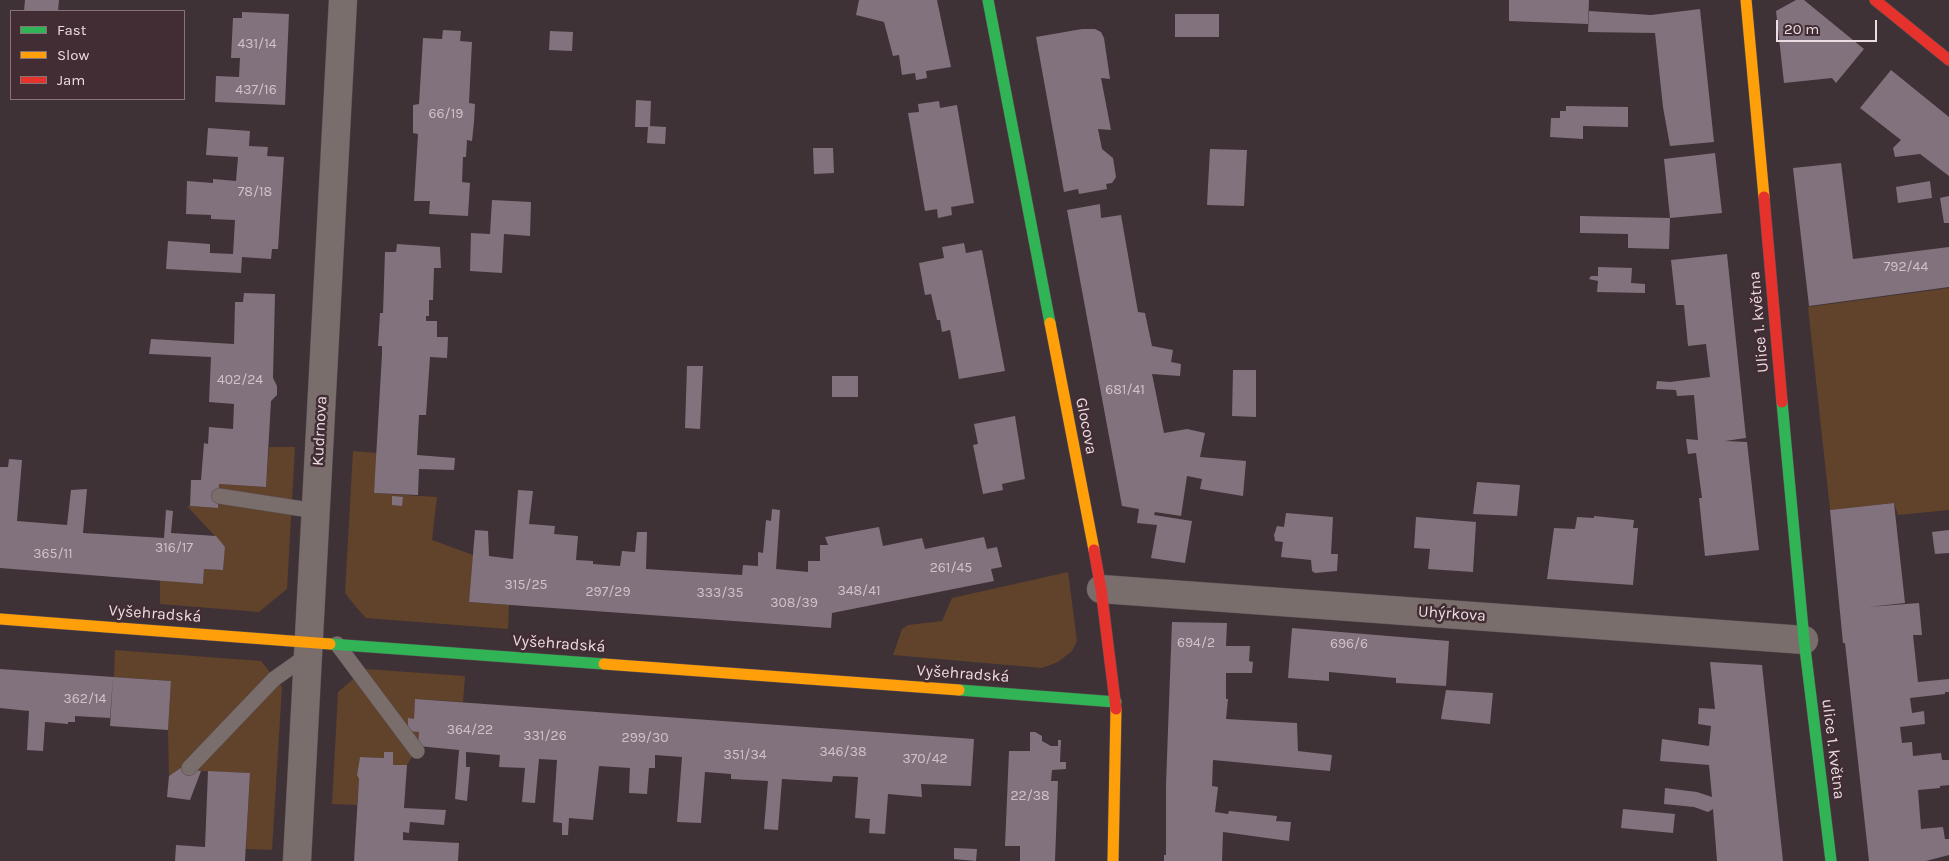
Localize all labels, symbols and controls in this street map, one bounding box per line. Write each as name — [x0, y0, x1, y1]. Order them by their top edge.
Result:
legend — [10, 10, 185, 100]
scale bar — [1779, 10, 1880, 42]
text: 20 m — [1784, 20, 1819, 38]
text: Fast — [57, 21, 86, 39]
house number: 431/14 — [237, 36, 277, 52]
text: Slow — [57, 46, 89, 64]
text: Jam — [57, 71, 85, 89]
house number: 437/16 — [235, 82, 277, 98]
house number: 66/19 — [429, 106, 463, 122]
house number: 78/18 — [238, 184, 272, 200]
house number: 792/44 — [1884, 259, 1928, 275]
street label: Ulice 1. května — [1745, 271, 1773, 373]
house number: 402/24 — [217, 372, 263, 388]
house number: 681/41 — [1105, 382, 1145, 398]
street label: Kudrnova — [309, 396, 331, 466]
street label: Glocova — [1071, 396, 1101, 456]
house number: 316/17 — [155, 540, 193, 556]
house number: 365/11 — [33, 546, 73, 562]
house number: 261/45 — [930, 560, 972, 576]
house number: 315/25 — [505, 577, 547, 593]
house number: 348/41 — [837, 583, 881, 599]
house number: 297/29 — [585, 584, 631, 600]
house number: 333/35 — [696, 585, 744, 601]
house number: 308/39 — [770, 595, 818, 611]
street label: Vyšehradská — [108, 601, 202, 627]
street label: Uhýrkova — [1417, 602, 1487, 626]
street label: Vyšehradská — [512, 631, 606, 657]
house number: 694/2 — [1177, 635, 1215, 651]
house number: 696/6 — [1330, 636, 1368, 652]
street label: Vyšehradská — [916, 661, 1010, 687]
house number: 362/14 — [64, 691, 106, 707]
street label: ulice 1. května — [1817, 698, 1849, 800]
house number: 364/22 — [447, 722, 493, 738]
house number: 331/26 — [523, 728, 567, 744]
house number: 299/30 — [622, 730, 668, 746]
house number: 346/38 — [819, 744, 867, 760]
house number: 351/34 — [724, 747, 766, 763]
house number: 370/42 — [902, 751, 948, 767]
house number: 22/38 — [1010, 788, 1050, 804]

